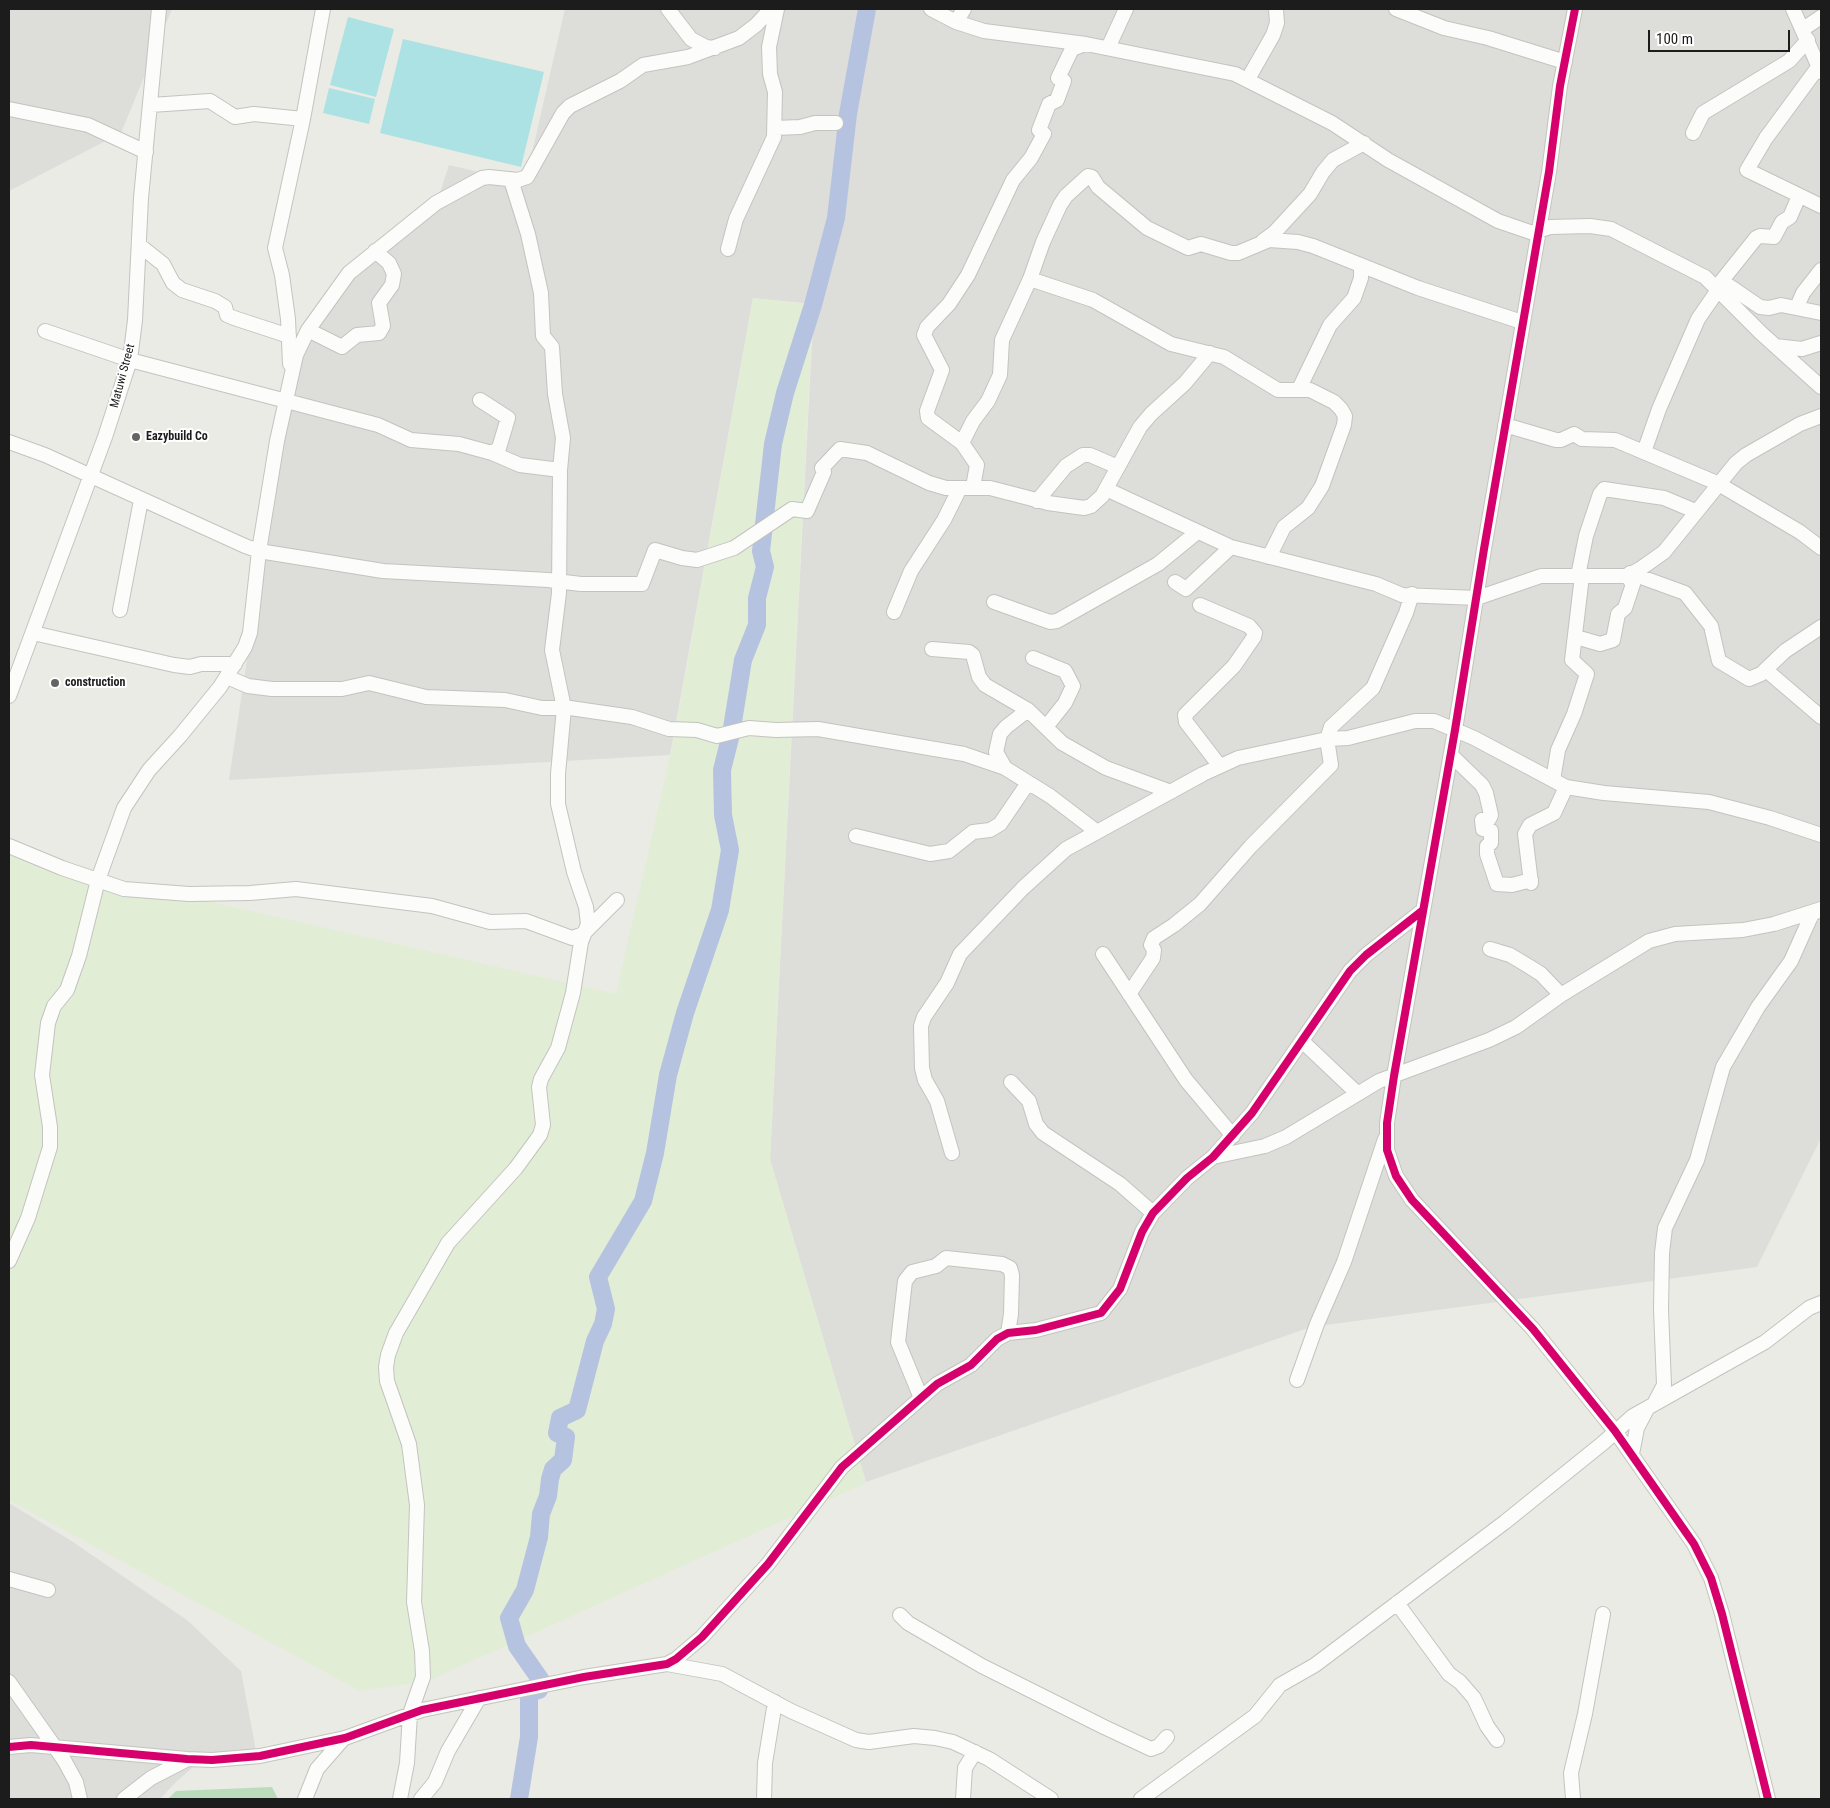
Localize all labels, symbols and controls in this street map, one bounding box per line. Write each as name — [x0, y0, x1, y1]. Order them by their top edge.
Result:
scale bar — [1650, 20, 1792, 52]
text: 100 m — [1656, 30, 1693, 48]
street label: Matuwi Street — [108, 342, 138, 410]
place label: Eazybuild Co — [146, 430, 208, 444]
marker: Eazybuild Co — [130, 431, 142, 443]
place label: construction — [65, 676, 125, 690]
marker: construction — [49, 677, 61, 689]

